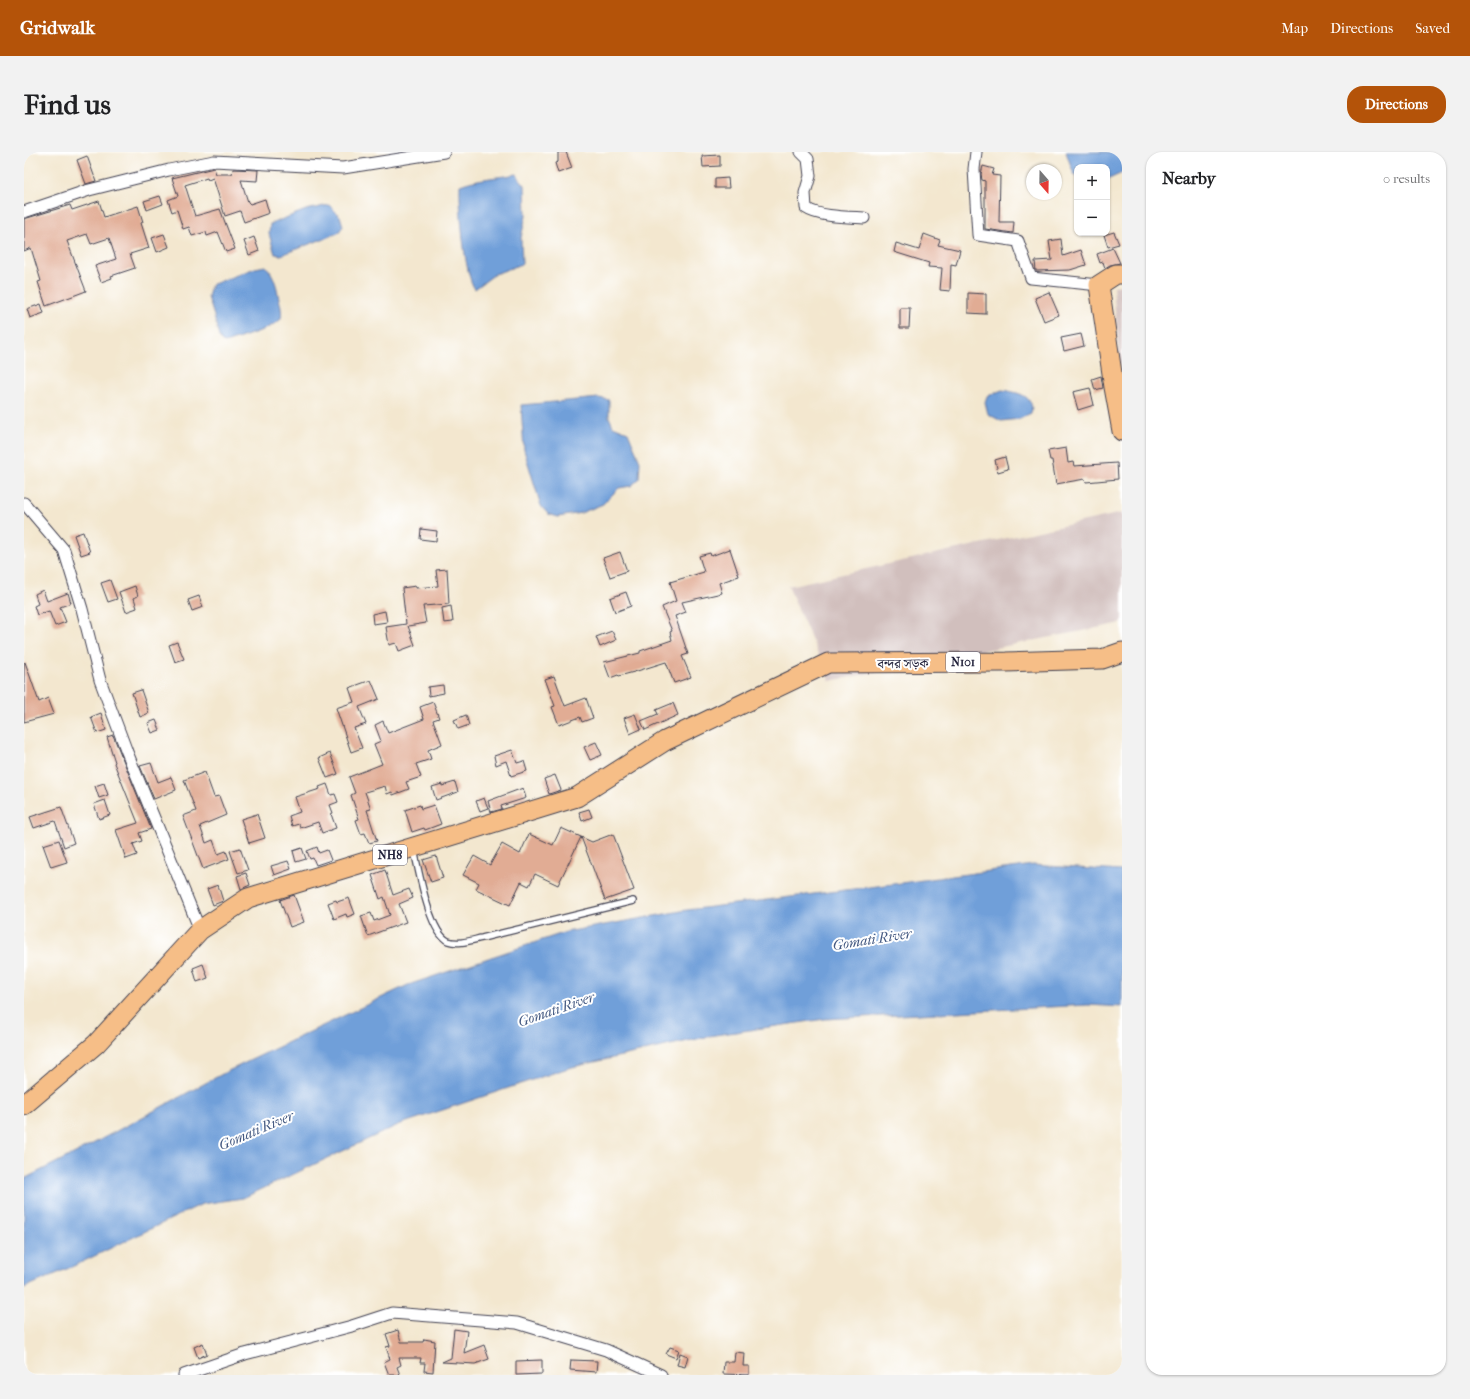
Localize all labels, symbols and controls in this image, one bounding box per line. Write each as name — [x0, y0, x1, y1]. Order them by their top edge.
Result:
text: Gridwalk — [20, 17, 95, 39]
text: Map — [1281, 20, 1308, 37]
text: Directions — [1330, 20, 1393, 37]
text: Saved — [1415, 20, 1450, 37]
button: Directions — [1347, 86, 1446, 123]
text: Find us — [24, 88, 111, 121]
north arrow — [1026, 164, 1062, 200]
map controls — [1074, 164, 1110, 236]
button: + — [1074, 164, 1110, 200]
text: Nearby — [1162, 168, 1216, 188]
text: 0 results — [1383, 171, 1430, 186]
button: − — [1074, 200, 1110, 236]
road number: N101 — [946, 652, 980, 672]
street label: বন্দর সড়ক — [876, 656, 930, 671]
road number: NH8 — [373, 845, 407, 865]
water label: Gomati River — [831, 925, 914, 954]
water label: Gomati River — [516, 988, 598, 1030]
water label: Gomati River — [216, 1106, 298, 1154]

